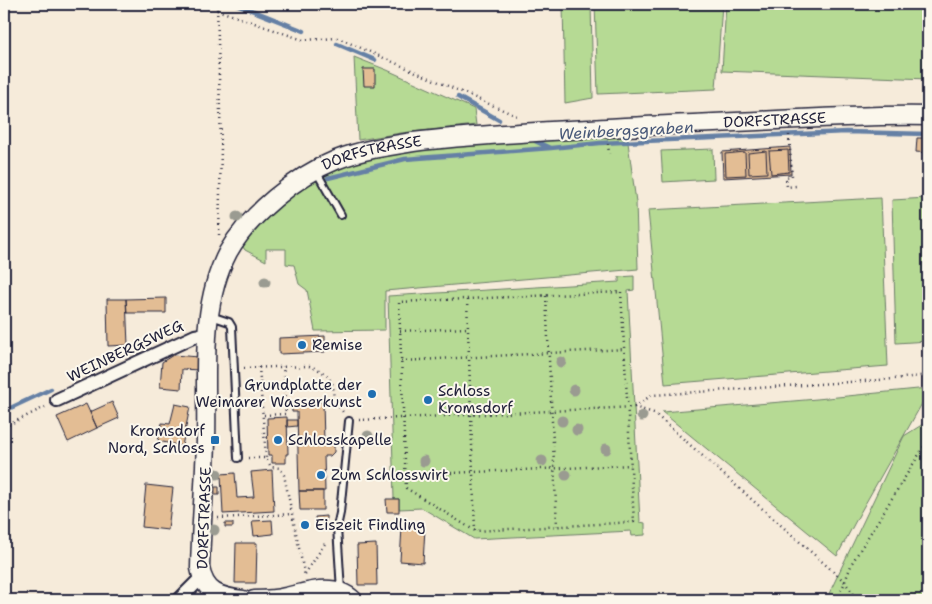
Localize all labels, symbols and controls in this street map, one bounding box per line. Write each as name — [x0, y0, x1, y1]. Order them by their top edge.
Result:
street label: DORFSTRASSE — [723, 108, 827, 132]
water label: Weinbergsgraben — [558, 116, 694, 145]
street label: DORFSTRASSE — [318, 131, 423, 175]
street label: WEINBERGSWEG — [64, 315, 186, 387]
place label: Remise — [312, 335, 363, 355]
marker: Remise — [296, 339, 308, 351]
place label: Grundplatte der Weimarer Wasserkunst — [196, 375, 362, 412]
place label: Schloss Kromsdorf — [438, 381, 513, 418]
marker: Grundplatte der Weimarer Wasserkunst — [366, 388, 378, 400]
marker: Schloss Kromsdorf — [422, 394, 434, 406]
place label: Kromsdorf Nord, Schloss — [108, 421, 206, 458]
place label: Schlosskapelle — [288, 430, 392, 450]
marker: Kromsdorf Nord, Schloss — [209, 434, 221, 446]
marker: Schlosskapelle — [272, 434, 284, 446]
place label: Zum Schlosswirt — [331, 465, 448, 485]
street label: DORFSTRASSE — [192, 466, 216, 570]
marker: Zum Schlosswirt — [315, 469, 327, 481]
place label: Eiszeit Findling — [315, 515, 426, 535]
marker: Eiszeit Findling — [299, 519, 311, 531]

